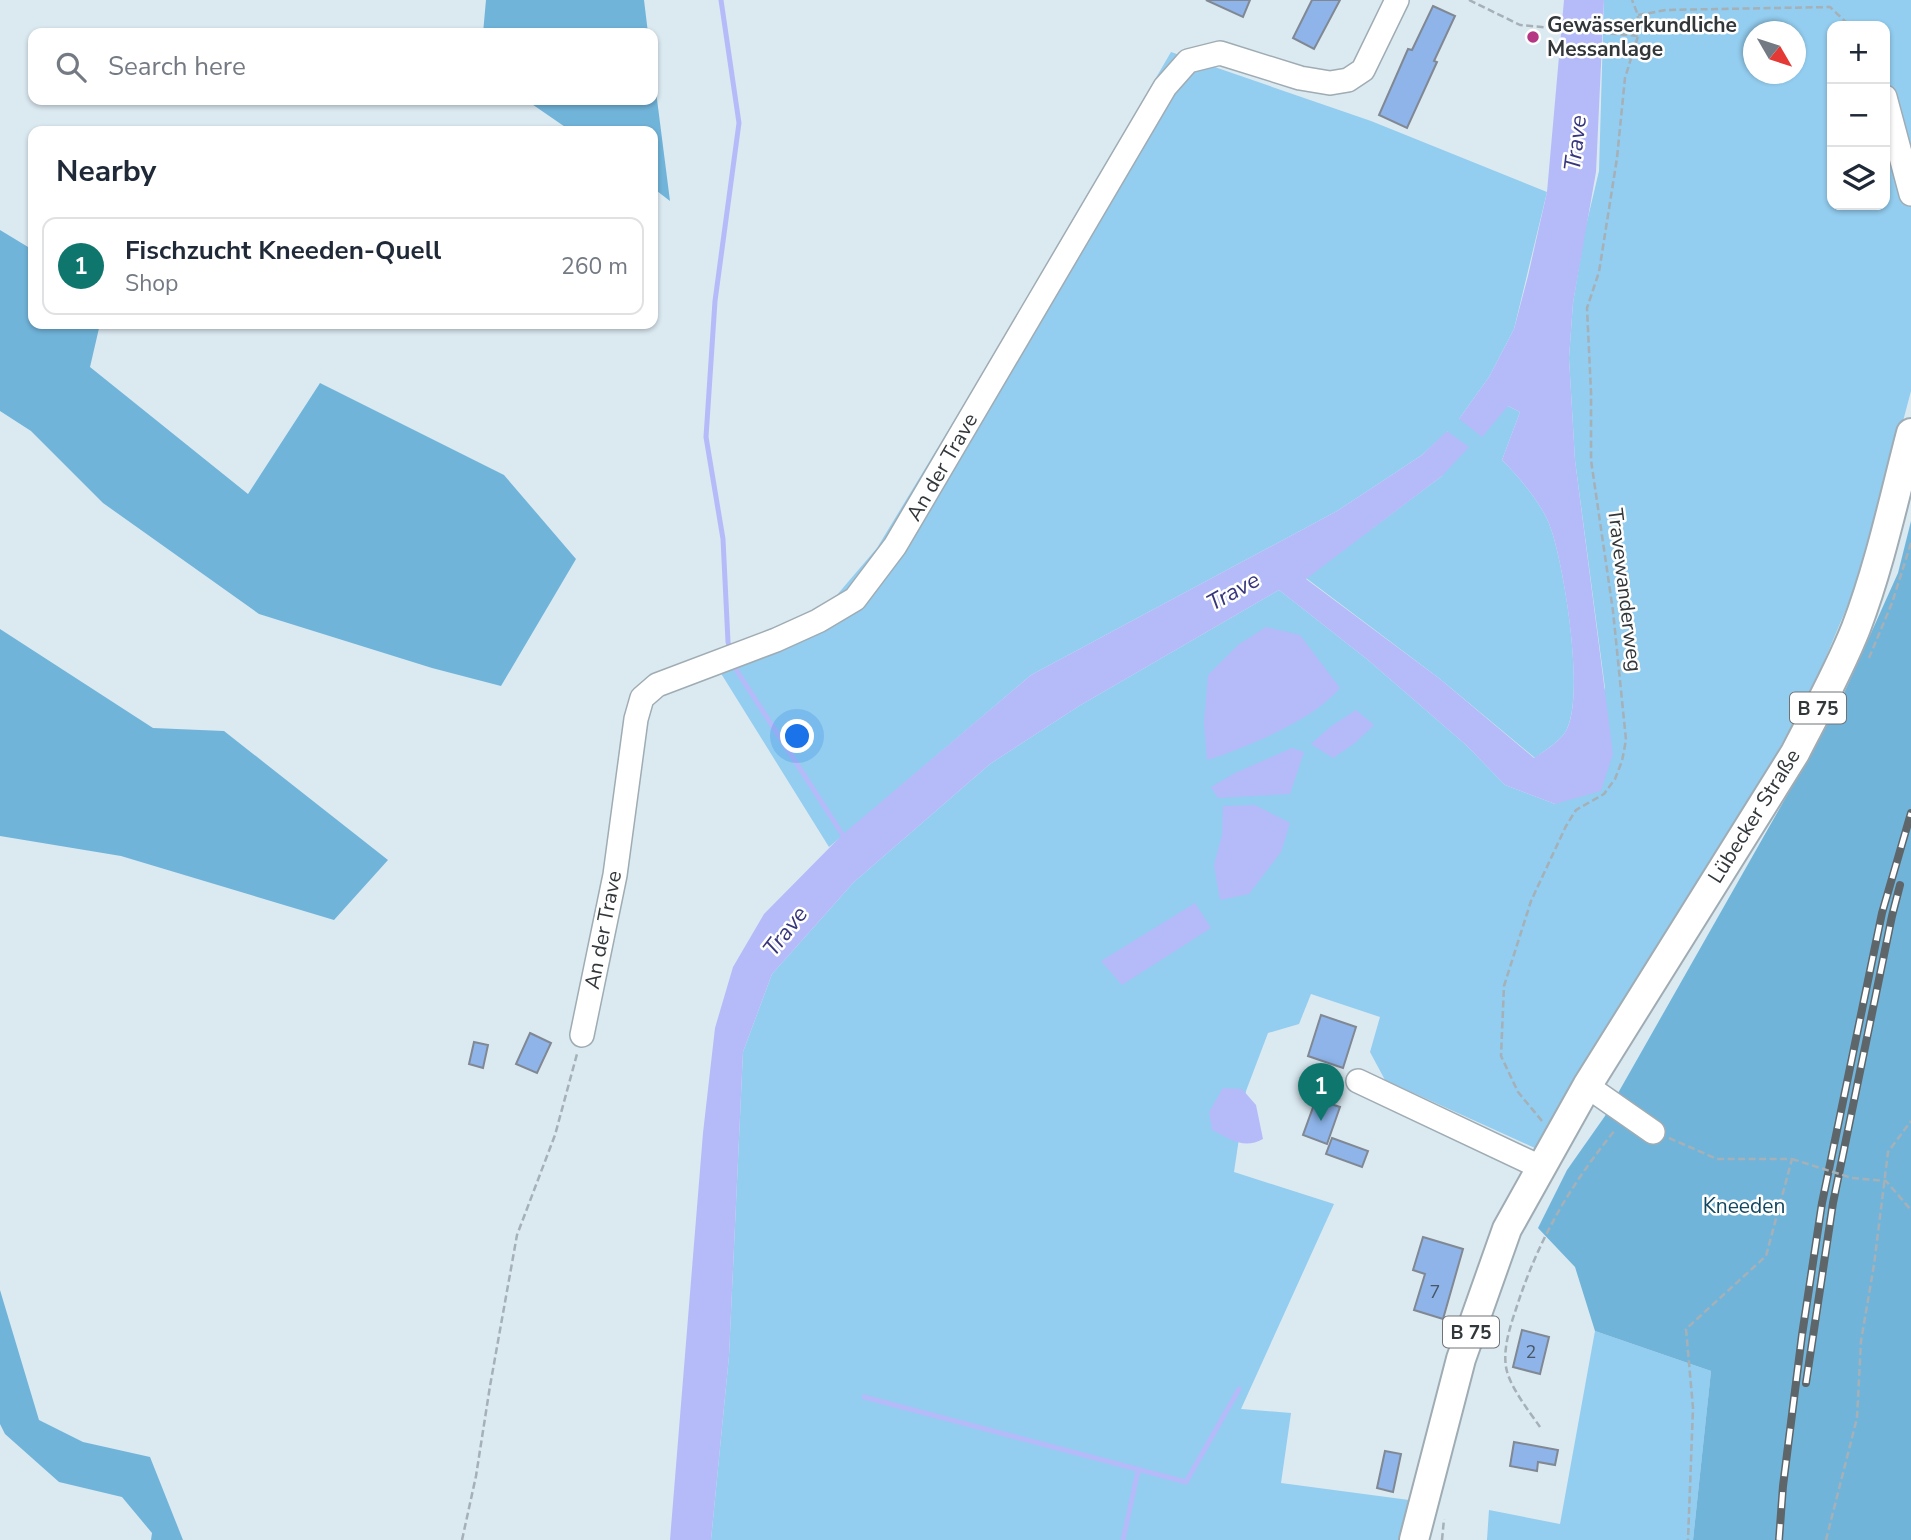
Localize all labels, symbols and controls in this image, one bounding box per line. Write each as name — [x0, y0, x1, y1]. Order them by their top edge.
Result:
place label: Gewässerkundliche Messanlage — [1547, 11, 1737, 63]
north arrow — [1743, 21, 1806, 84]
map controls — [1827, 21, 1890, 210]
button: + — [1827, 21, 1890, 84]
search box — [28, 28, 658, 105]
marker: Gewässerkundliche Messanlage — [1525, 29, 1541, 45]
icon: search — [52, 48, 90, 86]
text: Search here — [108, 49, 246, 84]
button: − — [1827, 84, 1890, 147]
water label: Trave — [1557, 113, 1594, 173]
button: layers — [1827, 147, 1890, 210]
text: Nearby — [56, 151, 156, 192]
text: Fischzucht Kneeden-Quell — [125, 233, 441, 268]
text: 1 — [74, 251, 88, 282]
text: 260 m — [561, 251, 628, 282]
text: Shop — [125, 268, 178, 299]
street label: An der Trave — [900, 408, 984, 526]
street label: Travewanderweg — [1601, 507, 1649, 673]
water label: Trave — [1201, 564, 1265, 619]
road number: B 75 — [1790, 692, 1846, 723]
your location — [780, 719, 814, 753]
street label: Lübecker Straße — [1702, 744, 1806, 888]
street label: An der Trave — [578, 868, 628, 992]
water label: Trave — [756, 900, 815, 963]
pin: 1 — [1298, 1063, 1344, 1121]
park label: Kneeden — [1703, 1192, 1785, 1220]
house number: 7 — [1430, 1280, 1440, 1304]
road number: B 75 — [1443, 1316, 1499, 1348]
house number: 2 — [1526, 1340, 1536, 1364]

